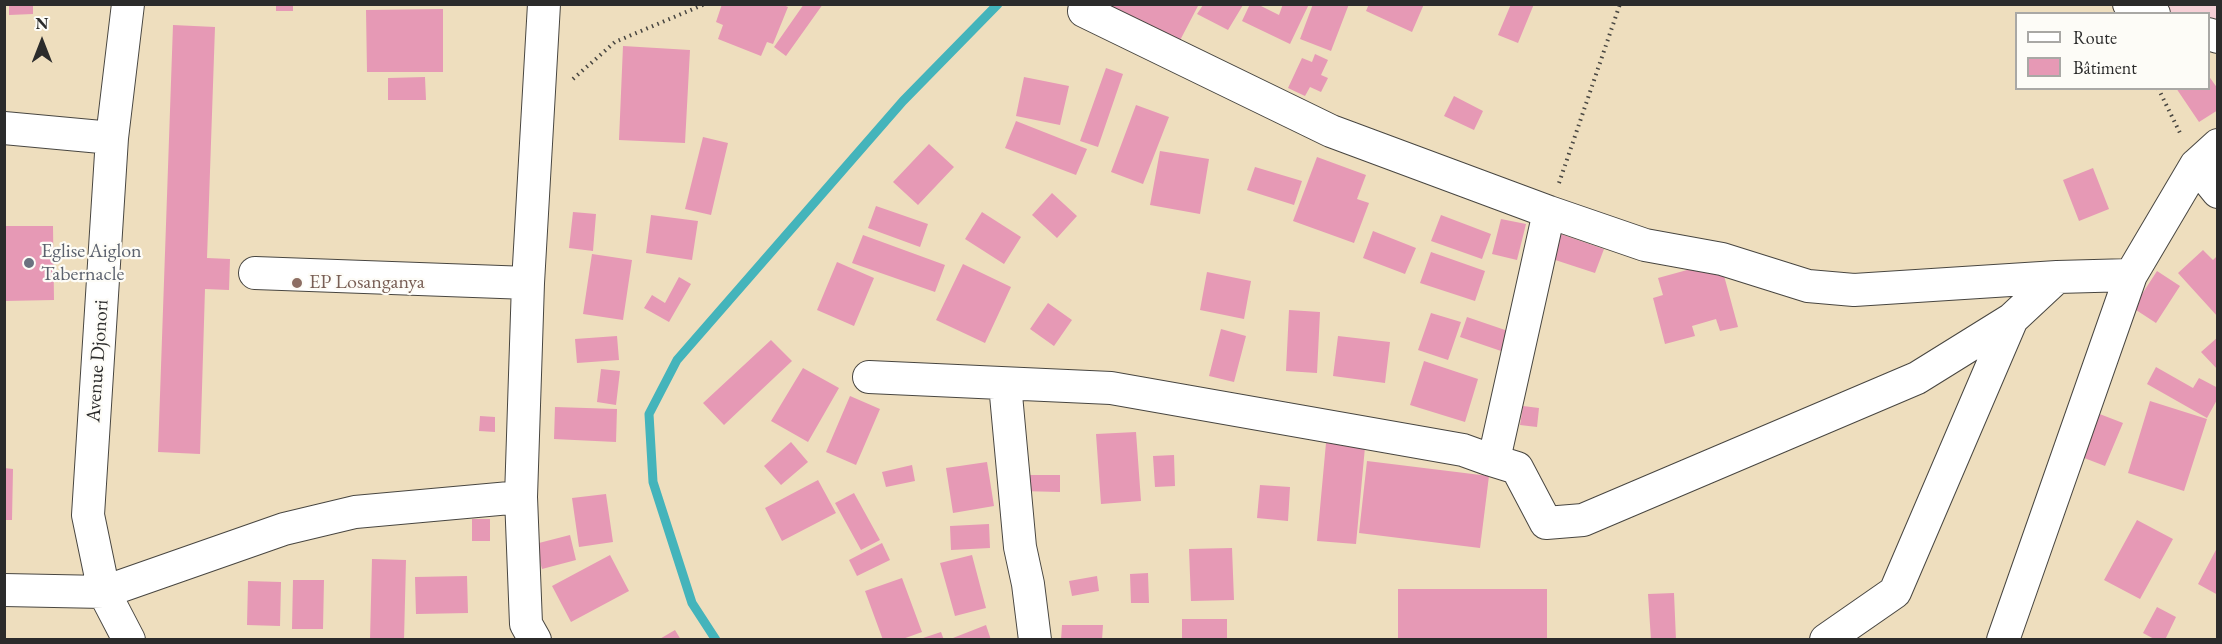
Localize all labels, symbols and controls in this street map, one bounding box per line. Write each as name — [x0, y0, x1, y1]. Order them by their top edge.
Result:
north arrow — [12, 12, 72, 72]
legend — [2015, 12, 2210, 90]
text: N — [36, 13, 48, 34]
text: Route — [2073, 26, 2117, 49]
text: Bâtiment — [2073, 56, 2137, 79]
place label: Eglise Aiglon Tabernacle — [41, 240, 142, 287]
marker: Eglise Aiglon Tabernacle — [22, 256, 36, 270]
place label: EP Losanganya — [309, 271, 425, 295]
marker: EP Losanganya — [290, 276, 304, 290]
street label: Avenue Djonori — [82, 299, 114, 423]

